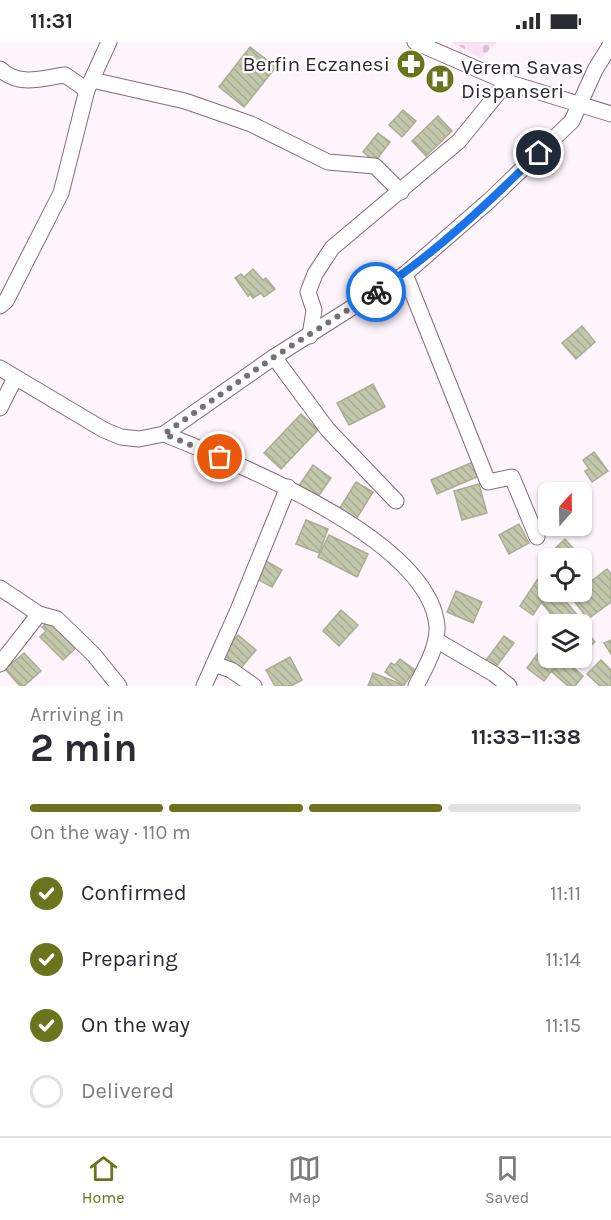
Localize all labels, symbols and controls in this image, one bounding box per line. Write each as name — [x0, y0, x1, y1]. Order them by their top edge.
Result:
text: 11:31 — [30, 8, 73, 34]
pharmacy icon: Berfin Eczanesi — [395, 48, 427, 80]
place label: Berfin Eczanesi — [243, 52, 390, 76]
place label: Verem Savas Dispanseri — [461, 55, 583, 103]
hospital icon: Verem Savas Dispanseri — [424, 63, 456, 95]
pin — [513, 127, 564, 178]
icon: home — [522, 136, 555, 169]
courier — [346, 262, 406, 322]
icon: bike — [360, 276, 393, 309]
pin — [194, 431, 245, 482]
icon: bag — [203, 440, 236, 473]
north arrow — [538, 482, 592, 536]
map controls — [538, 482, 592, 668]
button: locate — [538, 548, 592, 602]
button: layers — [538, 614, 592, 668]
text: Arriving in — [30, 703, 124, 726]
text: 11:33–11:38 — [471, 724, 581, 750]
text: 2 min — [30, 725, 138, 771]
text: On the way · 110 m — [30, 821, 191, 844]
icon: check — [30, 877, 63, 910]
text: Confirmed — [81, 880, 187, 906]
text: 11:11 — [550, 882, 581, 905]
icon: check — [30, 943, 63, 976]
text: Preparing — [81, 946, 178, 972]
text: 11:14 — [545, 948, 581, 971]
icon: check — [30, 1009, 63, 1042]
text: On the way — [81, 1012, 190, 1038]
text: 11:15 — [545, 1014, 581, 1037]
text: Delivered — [81, 1078, 174, 1104]
tab: Home — [82, 1152, 124, 1207]
tab: Map — [288, 1152, 321, 1207]
tab: Saved — [485, 1152, 529, 1207]

